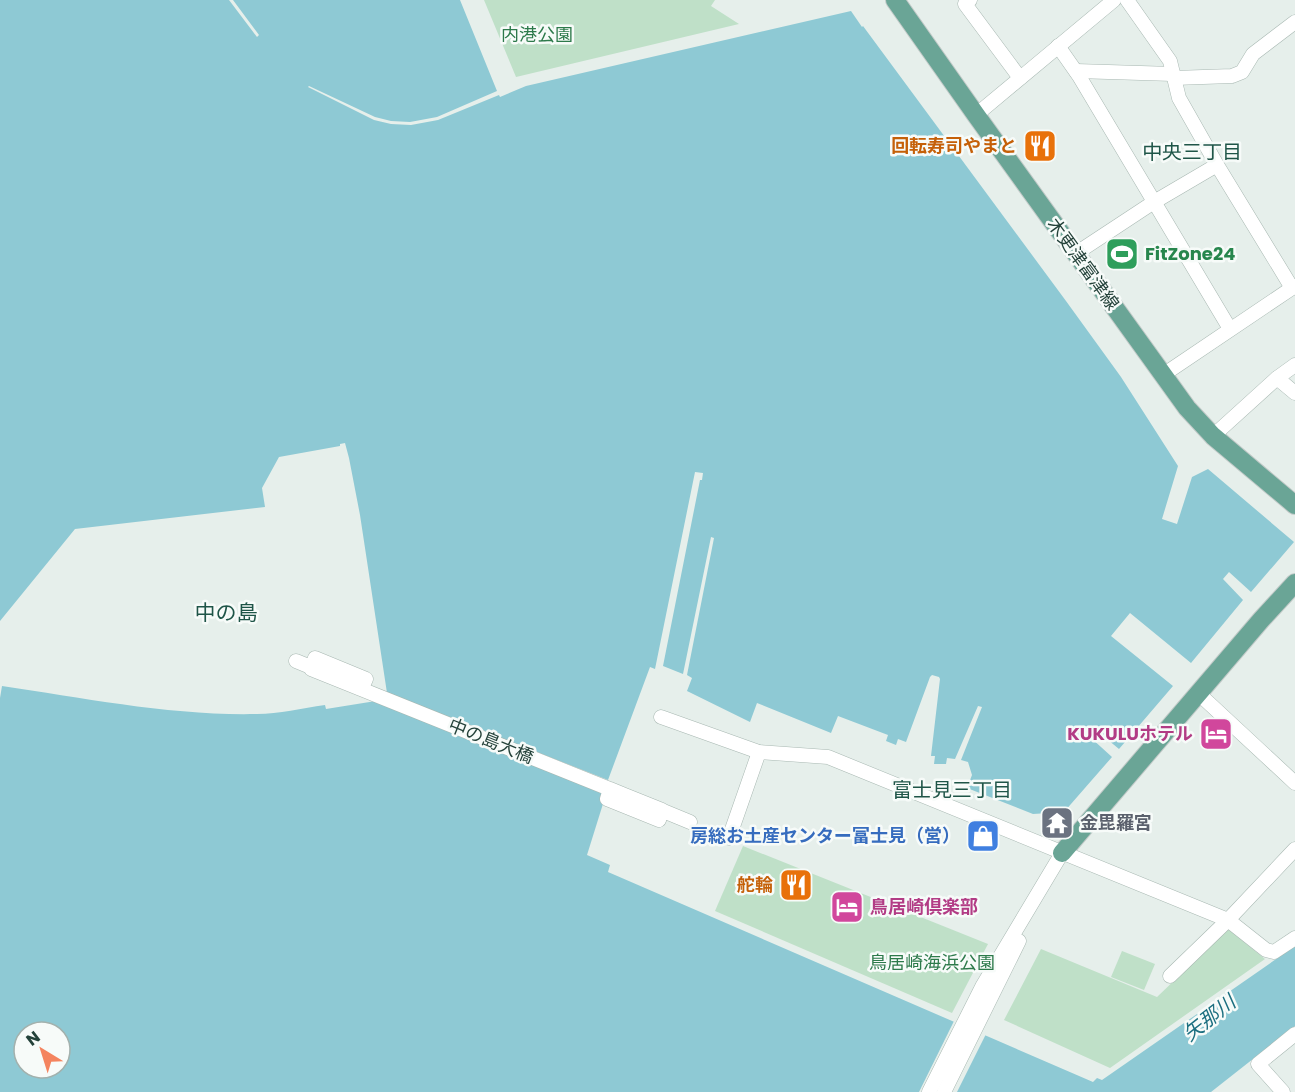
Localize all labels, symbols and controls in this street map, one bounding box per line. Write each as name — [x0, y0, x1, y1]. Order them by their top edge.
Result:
park label: 内港公園 — [501, 22, 573, 47]
restaurant icon: 回転寿司やまと — [1022, 128, 1058, 164]
place label: 回転寿司やまと — [891, 133, 1017, 158]
district label: 中央三丁目 — [1142, 138, 1242, 166]
street label: 木更津富津線 — [1042, 213, 1125, 315]
sports icon: FitZone24 — [1104, 236, 1140, 272]
place label: FitZone24 — [1145, 241, 1235, 266]
district label: 中の島 — [195, 598, 258, 627]
street label: 中の島大橋 — [445, 712, 538, 769]
hotel icon: KUKULUホテル — [1198, 716, 1234, 752]
place label: KUKULUホテル — [1067, 721, 1193, 746]
district label: 富士見三丁目 — [892, 776, 1012, 804]
temple icon: 金毘羅宮 — [1039, 805, 1075, 841]
place label: 金毘羅宮 — [1080, 810, 1152, 835]
shop icon: 房総お土産センター富士見（営） — [965, 818, 1001, 854]
place label: 房総お土産センター富士見（営） — [690, 823, 960, 848]
restaurant icon: 舵輪 — [778, 867, 814, 903]
place label: 舵輪 — [737, 872, 773, 897]
hotel icon: 鳥居崎倶楽部 — [829, 889, 865, 925]
place label: 鳥居崎倶楽部 — [870, 894, 978, 919]
park label: 鳥居崎海浜公園 — [869, 950, 995, 975]
water label: 矢那川 — [1177, 987, 1243, 1048]
north arrow — [12, 1020, 72, 1080]
text: N — [21, 1026, 45, 1051]

